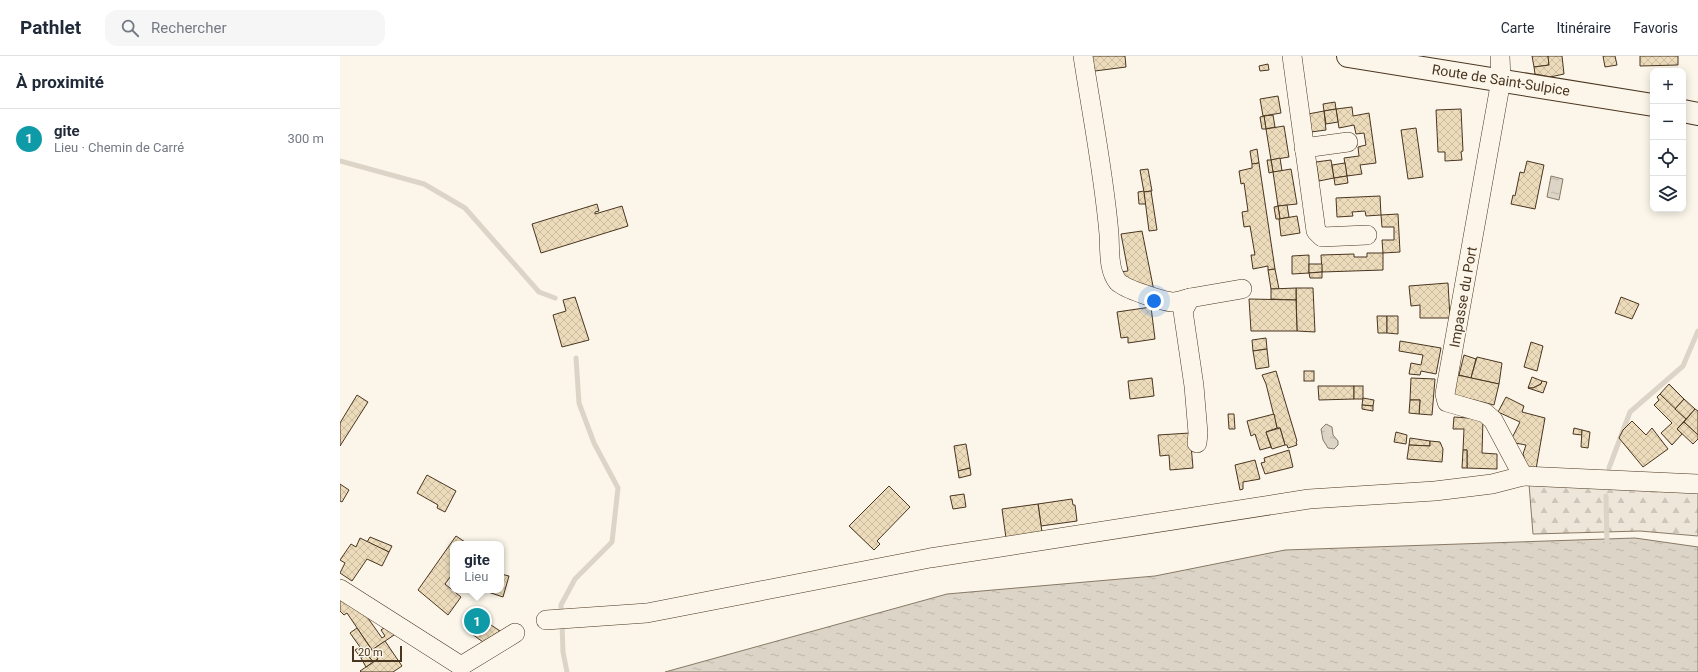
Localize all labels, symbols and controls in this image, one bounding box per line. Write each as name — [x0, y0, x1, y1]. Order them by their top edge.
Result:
search box — [105, 10, 385, 46]
text: Pathlet — [20, 16, 81, 39]
icon: search — [119, 17, 141, 39]
text: Rechercher — [151, 19, 226, 37]
text: Carte — [1501, 20, 1534, 36]
text: Itinéraire — [1556, 20, 1611, 36]
text: Favoris — [1633, 20, 1678, 36]
street label: Route de Saint-Sulpice — [1431, 61, 1571, 99]
map controls — [1650, 68, 1686, 212]
button: + — [1650, 68, 1686, 104]
text: À proximité — [16, 72, 104, 92]
button: − — [1650, 104, 1686, 140]
text: gite — [54, 122, 80, 140]
text: 1 — [25, 131, 33, 146]
text: 300 m — [287, 131, 324, 146]
text: Lieu · Chemin de Carré — [54, 140, 184, 155]
button: locate — [1650, 140, 1686, 176]
button: layers — [1650, 176, 1686, 212]
street label: Impasse du Port — [1446, 245, 1480, 349]
your location — [1144, 291, 1164, 311]
popup — [450, 541, 504, 593]
text: gite — [464, 551, 490, 569]
text: Lieu — [464, 569, 488, 584]
pin: 1 — [464, 606, 490, 636]
scale bar — [352, 644, 402, 663]
text: 20 m — [358, 646, 383, 659]

